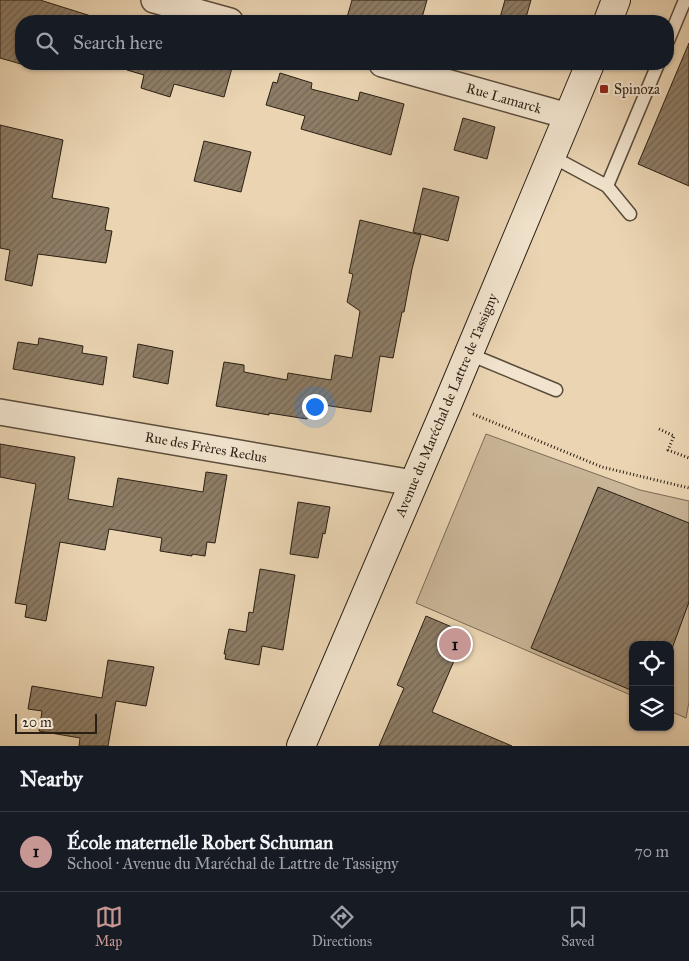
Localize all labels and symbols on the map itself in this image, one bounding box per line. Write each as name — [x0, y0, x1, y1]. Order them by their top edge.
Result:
street label: Rue Lamarck — [464, 80, 544, 117]
place label: Spinoza — [614, 81, 660, 98]
marker: Spinoza — [598, 83, 610, 95]
street label: Avenue du Maréchal de Lattre de Tassigny — [391, 290, 502, 521]
your location — [302, 394, 328, 420]
street label: Rue des Frères Reclus — [144, 428, 268, 467]
pin: 1 — [439, 625, 471, 663]
scale bar — [15, 711, 98, 734]

